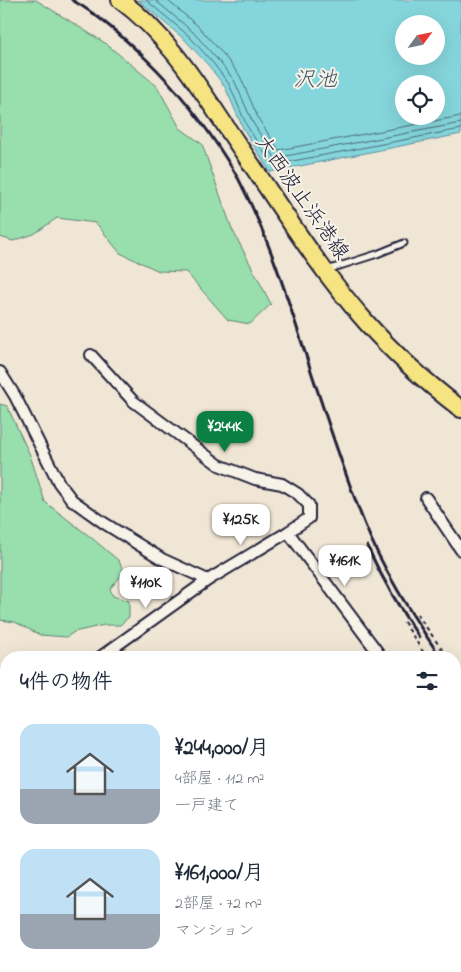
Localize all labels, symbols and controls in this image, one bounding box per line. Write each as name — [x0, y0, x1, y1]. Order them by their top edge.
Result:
north arrow — [395, 15, 445, 65]
map controls — [395, 15, 445, 125]
water label: 沢池 — [293, 65, 338, 97]
button: locate — [395, 75, 445, 125]
street label: 大西波止浜港線 — [247, 129, 355, 267]
pin: ¥244K — [190, 410, 260, 453]
text: ¥244K — [207, 415, 243, 439]
pin: ¥125K — [206, 504, 276, 546]
text: ¥125K — [223, 508, 259, 532]
pin: ¥161K — [310, 544, 380, 587]
text: ¥161K — [329, 549, 361, 573]
pin: ¥110K — [111, 566, 181, 609]
text: ¥110K — [130, 571, 162, 595]
icon: filters — [413, 667, 441, 695]
text: 4件の物件 — [20, 668, 113, 698]
text: ¥244,000/月 — [175, 734, 269, 764]
icon: home — [60, 744, 120, 804]
text: 4部屋 · 112 m² — [175, 767, 264, 791]
text: 一戸建て — [175, 794, 239, 818]
text: ¥161,000/月 — [175, 859, 264, 889]
icon: home — [60, 869, 120, 929]
text: 2部屋 · 72 m² — [175, 892, 262, 916]
text: マンション — [175, 919, 254, 943]

